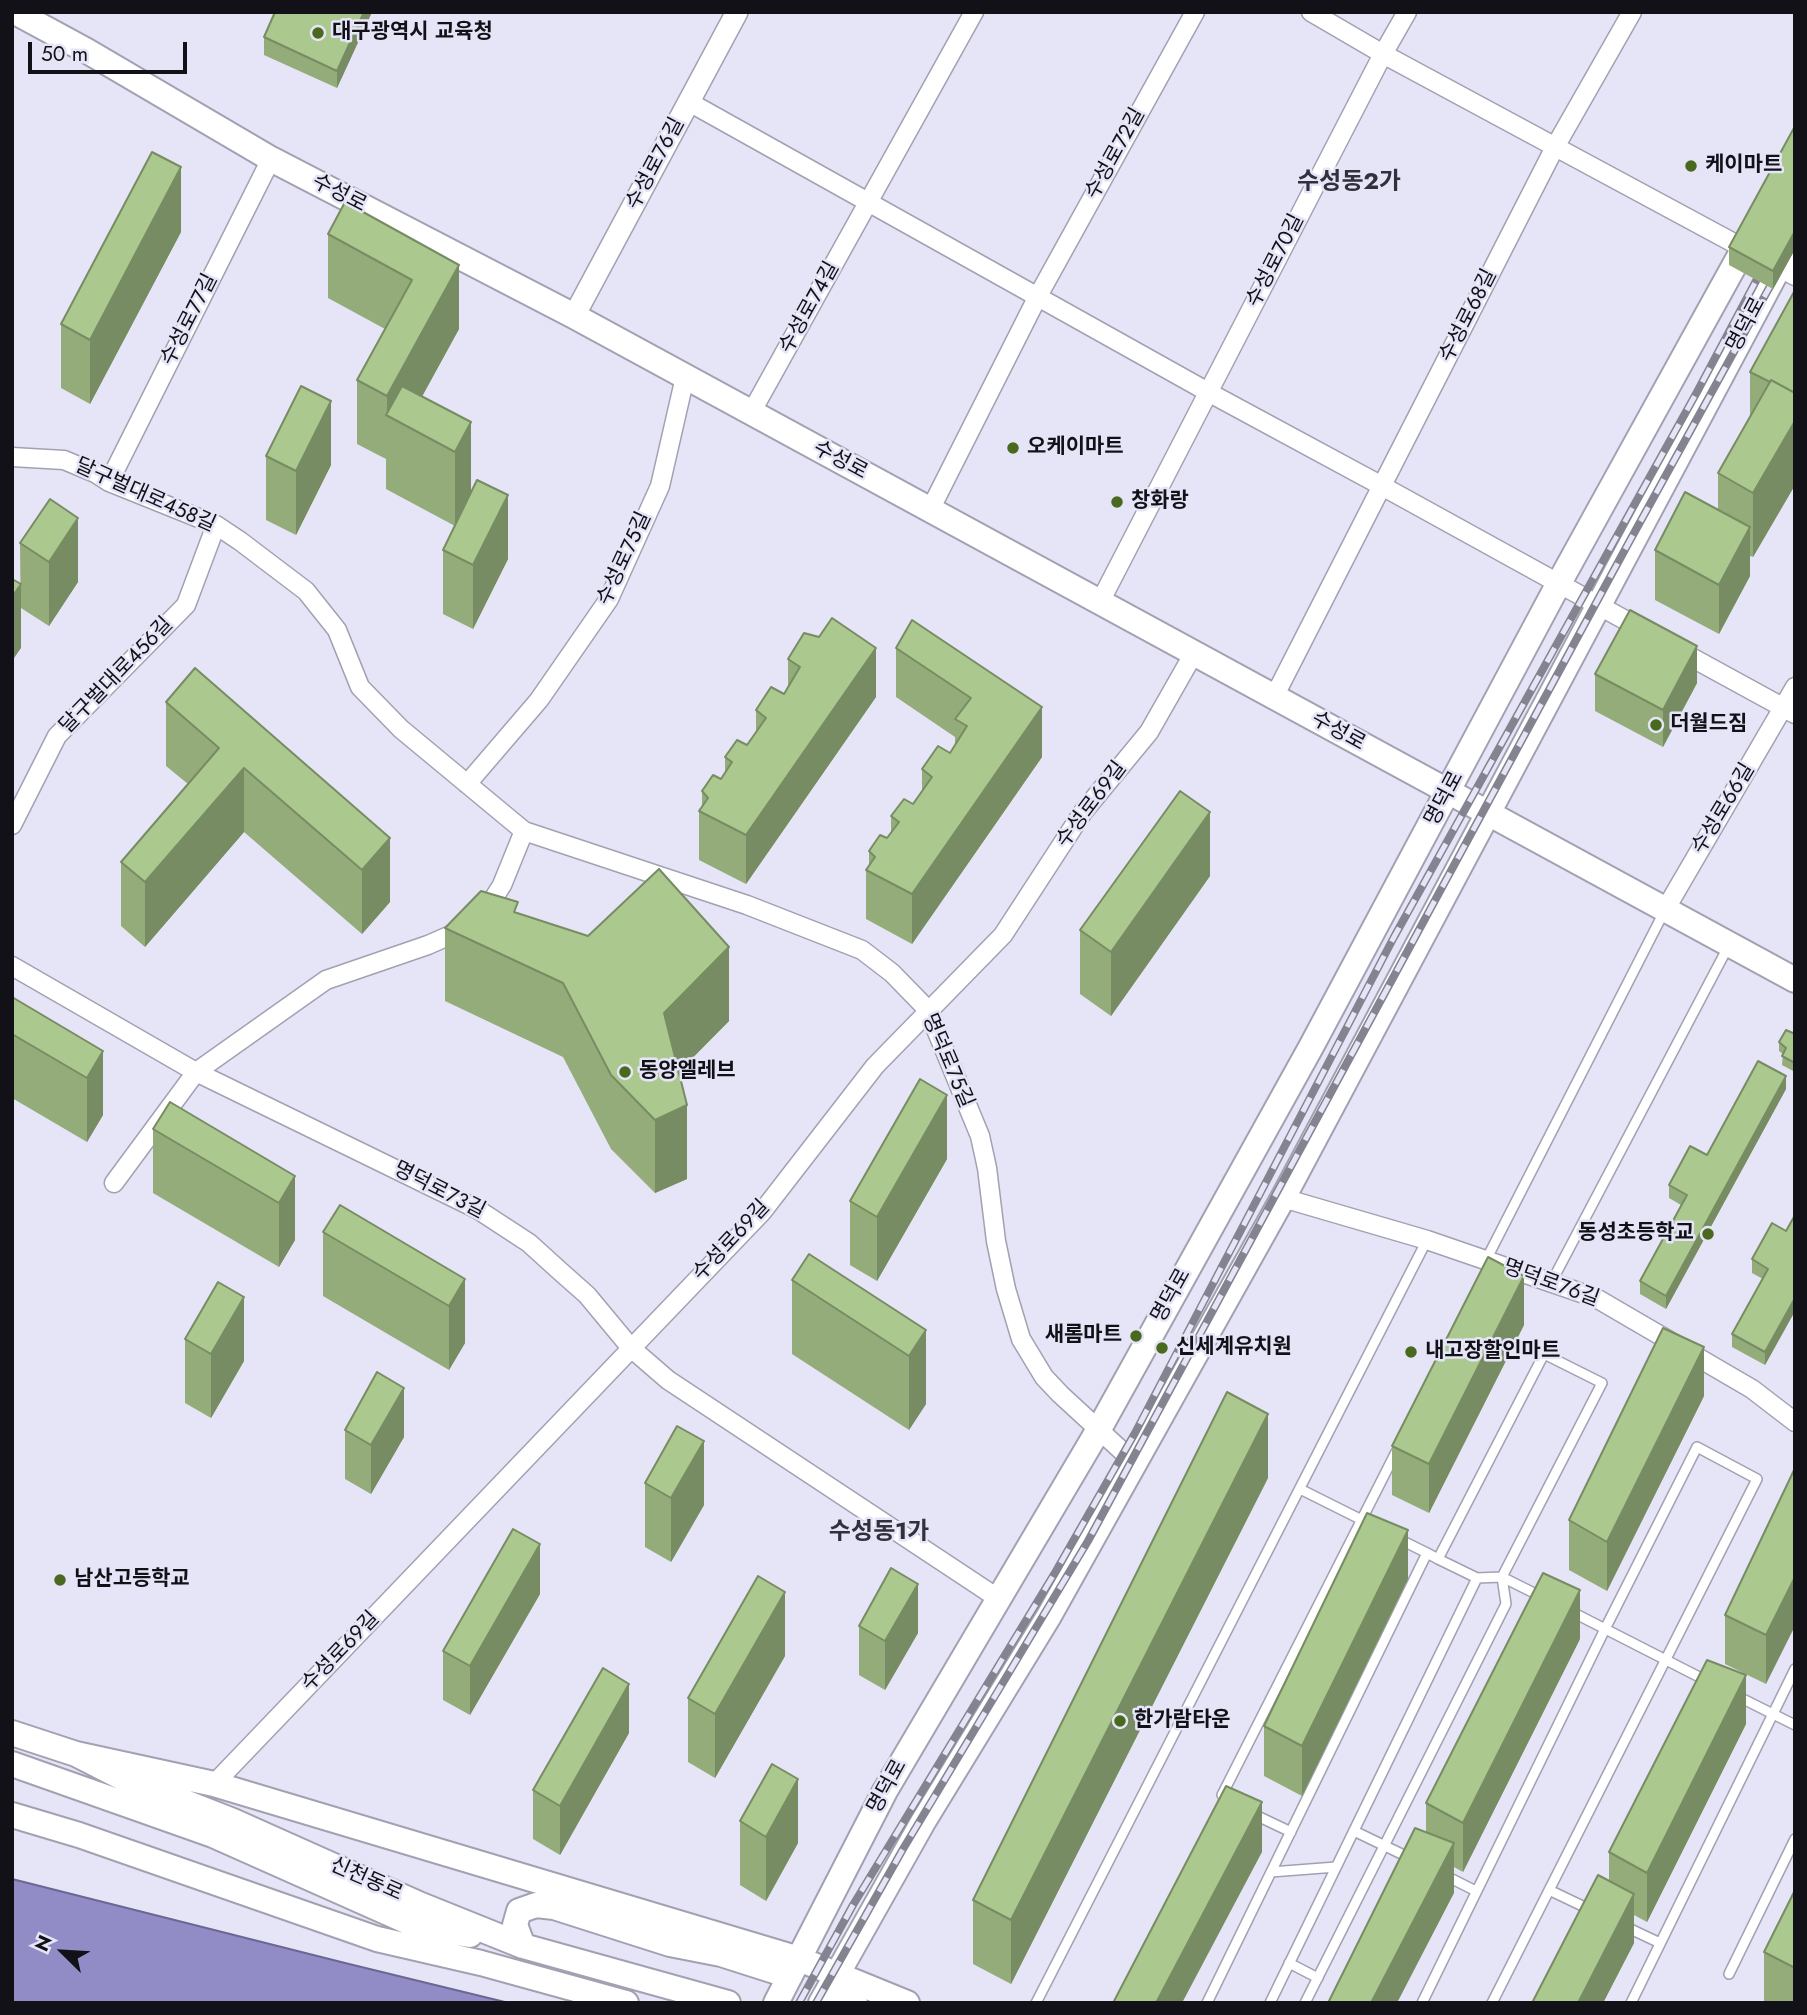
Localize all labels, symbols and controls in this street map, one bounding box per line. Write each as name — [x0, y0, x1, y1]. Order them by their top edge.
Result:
place label: 대구광역시 교육청 — [332, 20, 493, 46]
marker: 대구광역시 교육청 — [310, 25, 326, 41]
scale bar — [32, 28, 191, 72]
text: 50 m — [41, 39, 88, 69]
street label: 수성로72길 — [1081, 104, 1151, 204]
street label: 수성로76길 — [621, 114, 691, 214]
place label: 케이마트 — [1705, 153, 1782, 179]
marker: 케이마트 — [1683, 158, 1699, 174]
district label: 수성동2가 — [1297, 169, 1401, 197]
street label: 수성로 — [307, 170, 371, 218]
street label: 수성로70길 — [1242, 210, 1310, 312]
street label: 수성로74길 — [775, 258, 845, 358]
street label: 수성로68길 — [1435, 265, 1503, 367]
street label: 수성로77길 — [156, 270, 224, 370]
street label: 명덕로 — [1722, 293, 1772, 357]
place label: 오케이마트 — [1027, 435, 1124, 461]
street label: 수성로 — [808, 436, 872, 486]
marker: 오케이마트 — [1005, 440, 1021, 456]
street label: 달구벌대로458길 — [71, 454, 219, 538]
place label: 창화랑 — [1131, 489, 1189, 515]
marker: 창화랑 — [1109, 494, 1125, 510]
street label: 수성로75길 — [592, 508, 658, 610]
street label: 달구벌대로456길 — [55, 613, 179, 739]
street label: 수성로 — [1307, 707, 1369, 757]
place label: 더월드짐 — [1670, 712, 1747, 738]
marker: 더월드짐 — [1648, 717, 1664, 733]
street label: 수성로69길 — [1051, 757, 1133, 853]
street label: 수성로66길 — [1687, 759, 1761, 859]
street label: 명덕로 — [1420, 767, 1470, 831]
street label: 명덕로75길 — [916, 1010, 978, 1112]
place label: 동양엘레브 — [639, 1059, 736, 1085]
marker: 동양엘레브 — [617, 1064, 633, 1080]
street label: 명덕로73길 — [389, 1157, 489, 1225]
street label: 수성로69길 — [688, 1195, 776, 1287]
place label: 동성초등학교 — [1578, 1221, 1694, 1247]
marker: 동성초등학교 — [1700, 1226, 1716, 1242]
street label: 명덕로76길 — [1500, 1255, 1602, 1313]
street label: 명덕로 — [1147, 1265, 1197, 1327]
place label: 새롬마트 — [1045, 1323, 1122, 1349]
marker: 새롬마트 — [1128, 1328, 1144, 1344]
place label: 신세계유치원 — [1176, 1335, 1292, 1361]
place label: 내고장할인마트 — [1425, 1339, 1560, 1365]
marker: 신세계유치원 — [1154, 1340, 1170, 1356]
marker: 내고장할인마트 — [1403, 1344, 1419, 1360]
district label: 수성동1가 — [829, 1519, 929, 1547]
place label: 남산고등학교 — [74, 1567, 190, 1593]
marker: 남산고등학교 — [52, 1572, 68, 1588]
street label: 수성로69길 — [297, 1607, 385, 1697]
place label: 한가람타운 — [1134, 1708, 1231, 1734]
marker: 한가람타운 — [1112, 1713, 1128, 1729]
street label: 명덕로 — [863, 1756, 913, 1818]
street label: 신천동로 — [326, 1853, 406, 1907]
north arrow — [28, 1917, 98, 1987]
text: N — [28, 1931, 59, 1956]

